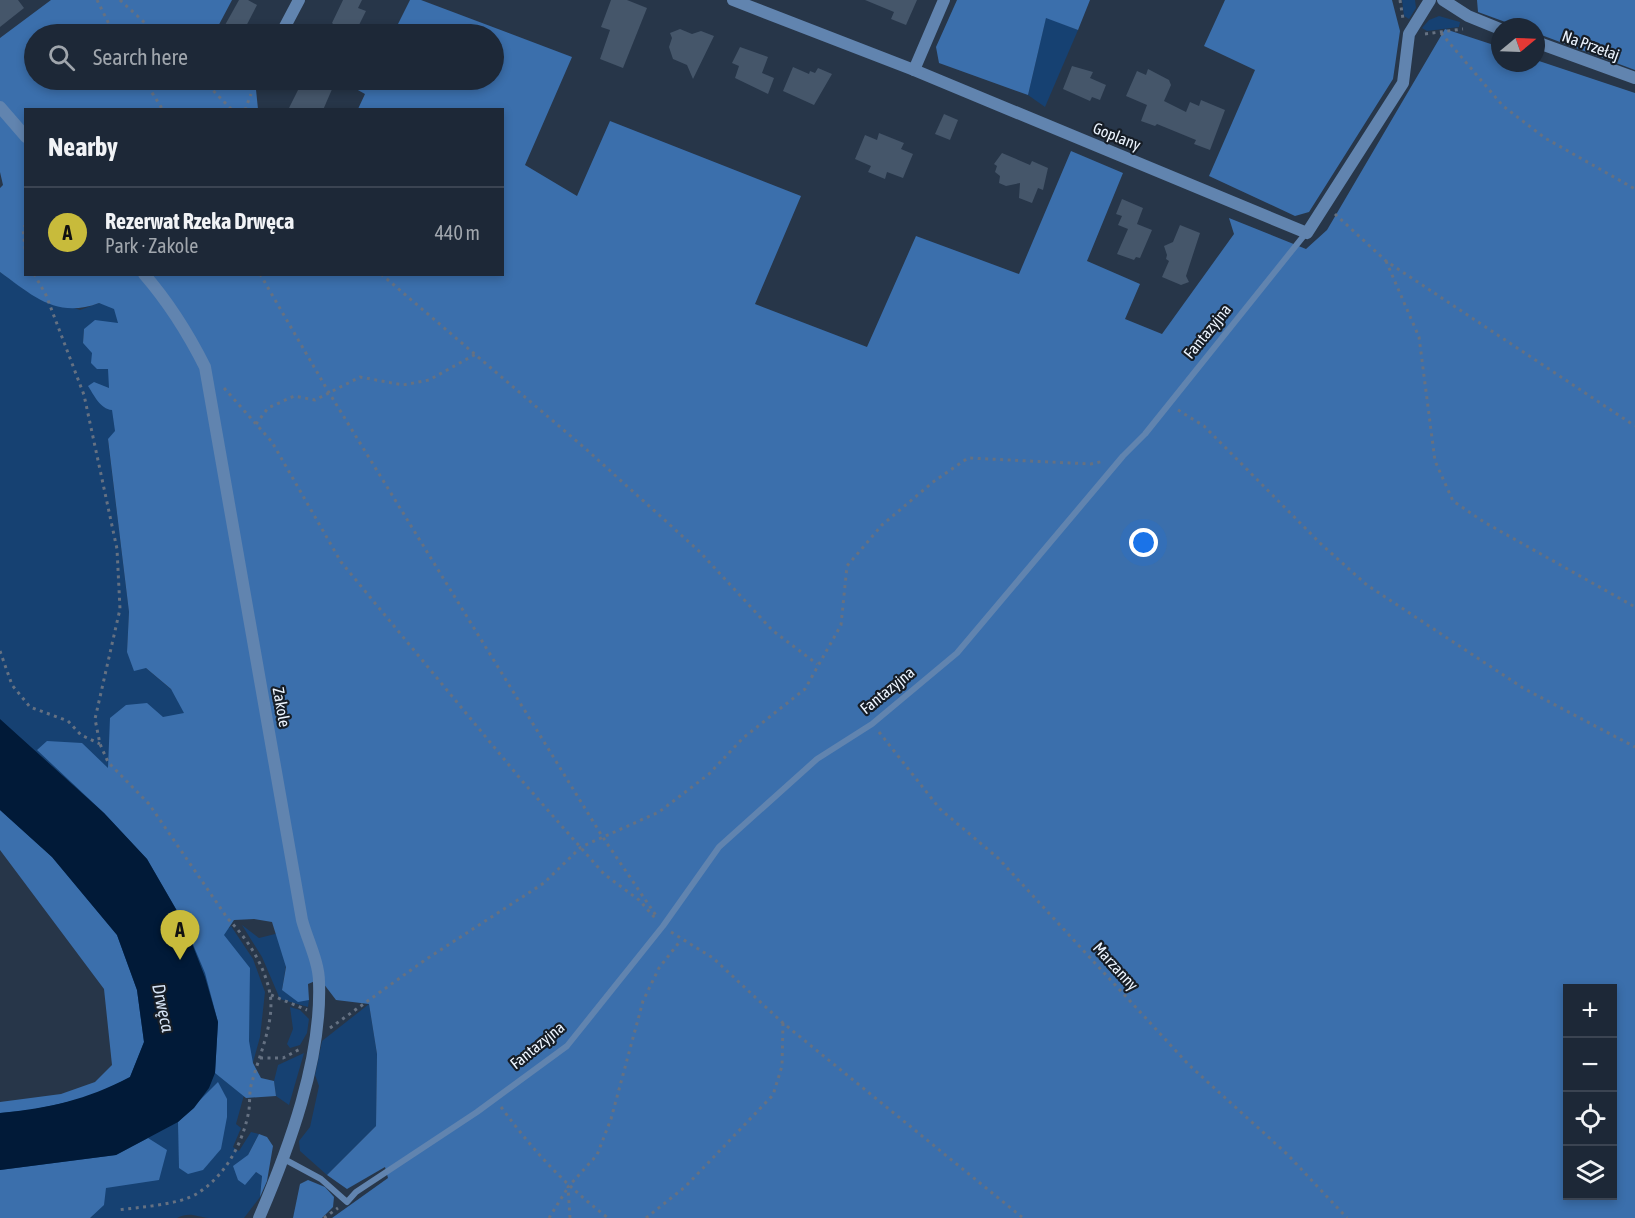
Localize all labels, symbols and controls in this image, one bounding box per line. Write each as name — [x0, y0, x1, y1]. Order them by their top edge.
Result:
north arrow — [1491, 18, 1545, 72]
search box — [24, 24, 504, 90]
street label: Na Przełaj — [1559, 26, 1622, 65]
icon: search — [45, 41, 78, 74]
text: Search here — [93, 44, 188, 70]
street label: Goplany — [1090, 118, 1144, 155]
text: Nearby — [48, 132, 118, 162]
text: Rezerwat Rzeka Drwęca — [105, 208, 294, 234]
text: A — [63, 221, 72, 244]
text: 440 m — [435, 221, 480, 244]
text: Park · Zakole — [105, 234, 198, 257]
street label: Fantazyjna — [1180, 300, 1235, 362]
your location — [1129, 528, 1158, 557]
street label: Fantazyjna — [856, 663, 918, 718]
street label: Zakole — [270, 686, 294, 728]
pin: A — [160, 910, 200, 960]
street label: Marzanny — [1089, 938, 1142, 995]
water label: Drwęca — [148, 982, 179, 1035]
map controls — [1563, 984, 1617, 1200]
button: + — [1563, 984, 1617, 1038]
street label: Fantazyjna — [506, 1018, 568, 1073]
button: − — [1563, 1038, 1617, 1092]
button: locate — [1563, 1092, 1617, 1146]
button: layers — [1563, 1146, 1617, 1200]

